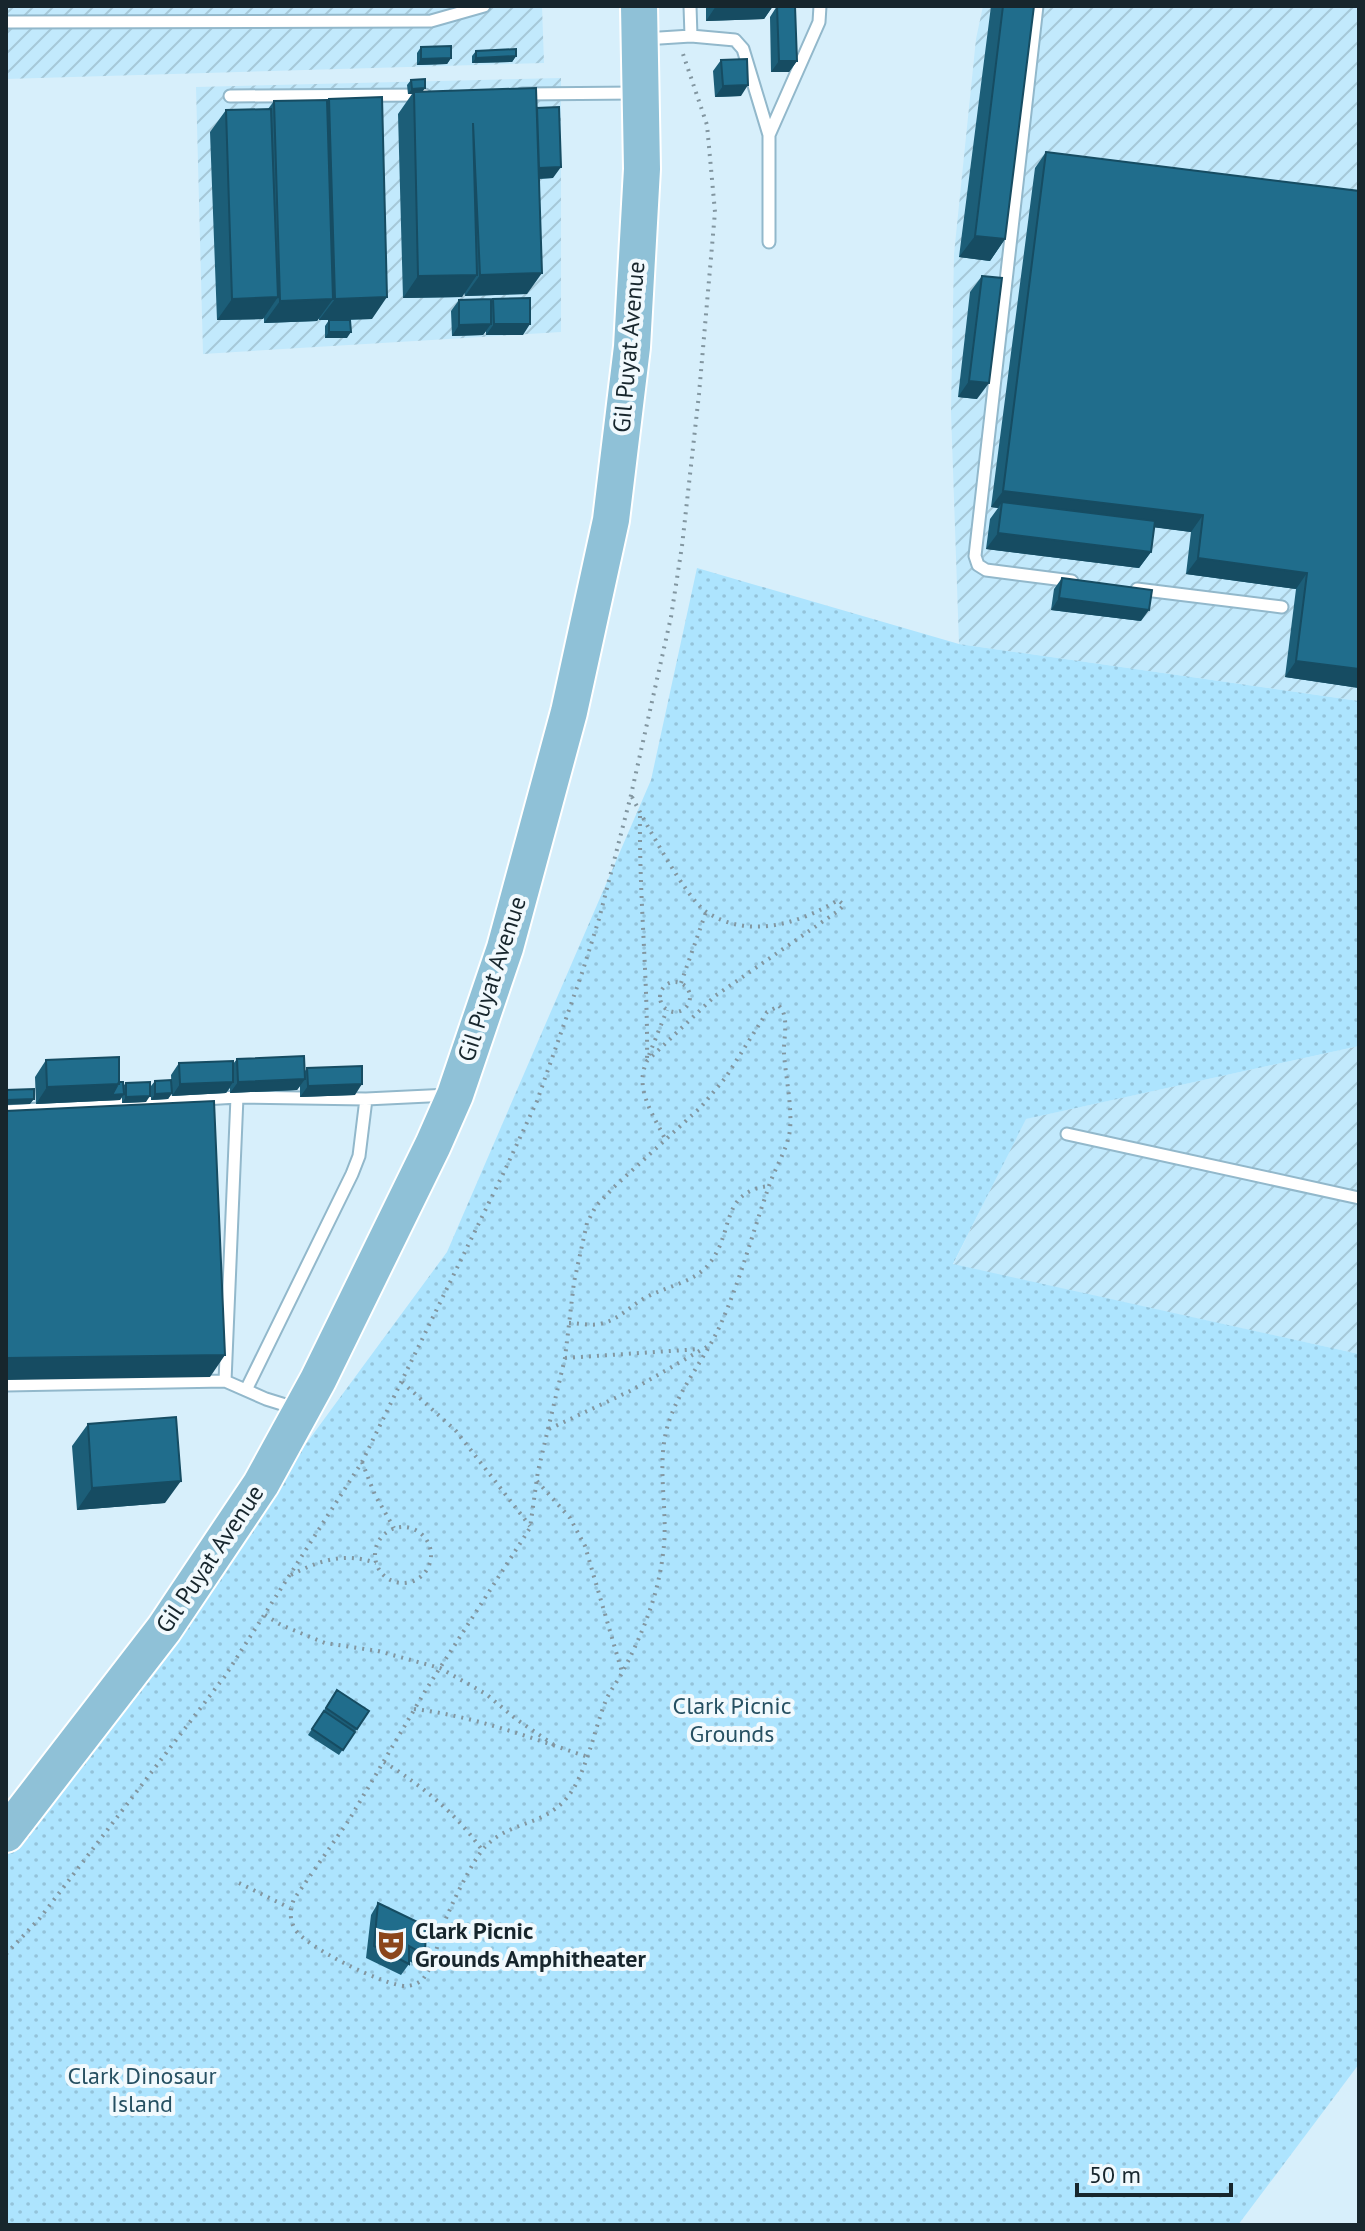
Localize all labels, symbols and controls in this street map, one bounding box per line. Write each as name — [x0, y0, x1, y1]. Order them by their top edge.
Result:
street label: Gil Puyat Avenue — [606, 260, 651, 434]
street label: Gil Puyat Avenue — [450, 892, 533, 1065]
street label: Gil Puyat Avenue — [149, 1479, 270, 1639]
park label: Clark Picnic Grounds — [672, 1690, 792, 1749]
place label: Clark Picnic Grounds Amphitheater — [415, 1915, 646, 1974]
theatre icon: Clark Picnic Grounds Amphitheater — [374, 1928, 408, 1962]
park label: Clark Dinosaur Island — [67, 2060, 217, 2119]
scale bar — [1077, 2147, 1231, 2197]
text: 50 m — [1089, 2159, 1141, 2190]

